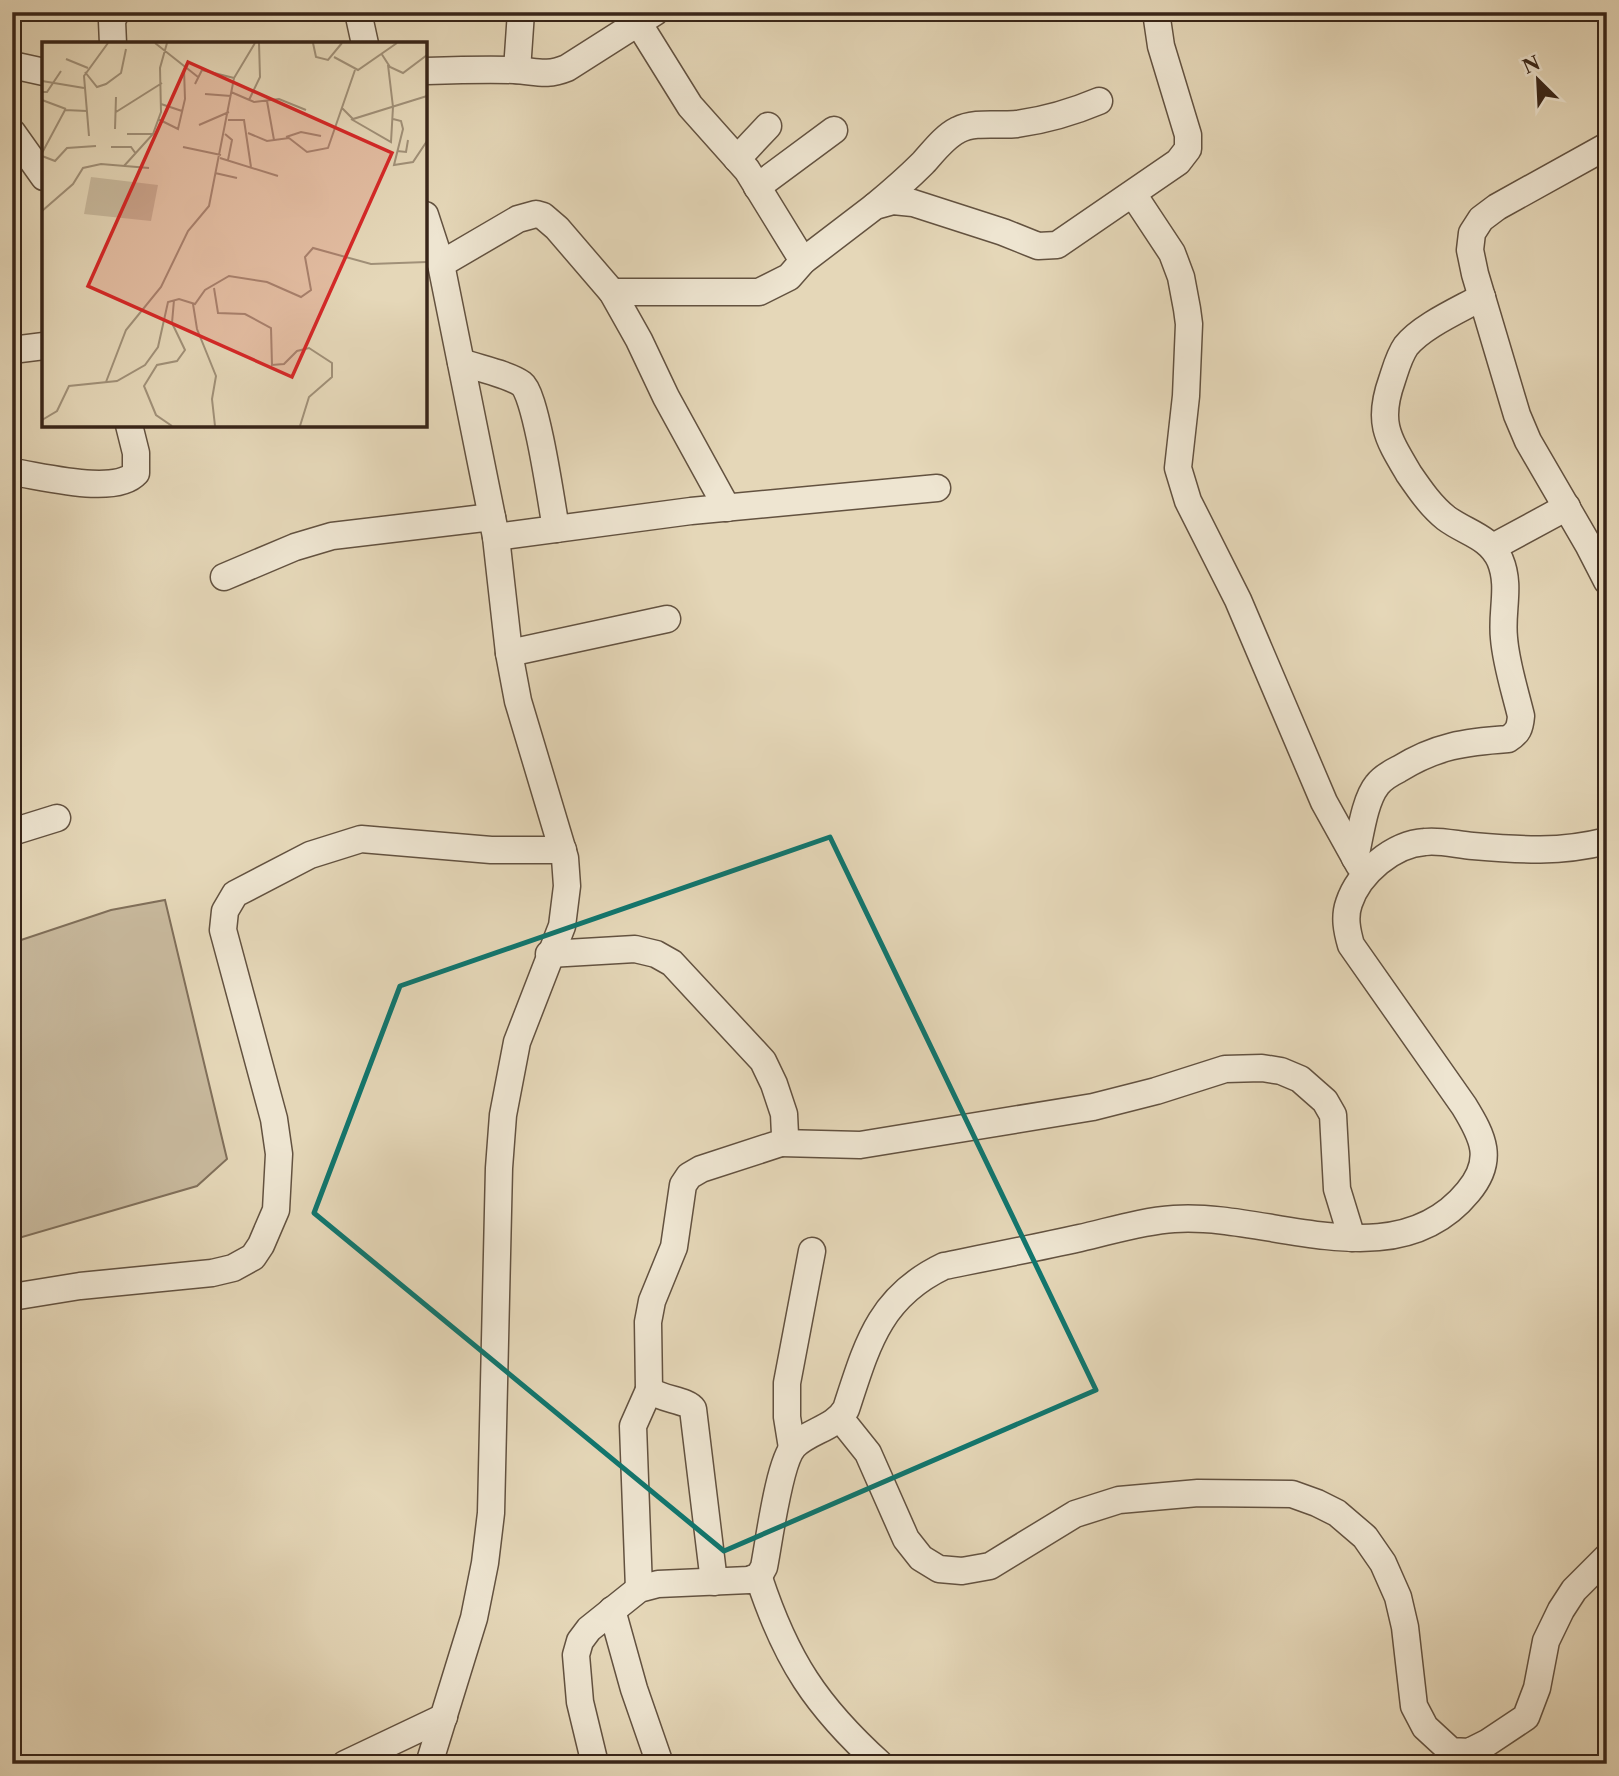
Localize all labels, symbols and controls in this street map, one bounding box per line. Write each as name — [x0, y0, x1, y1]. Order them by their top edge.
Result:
inset map — [42, 42, 427, 427]
north arrow — [1504, 46, 1574, 116]
text: N — [1519, 51, 1544, 79]

